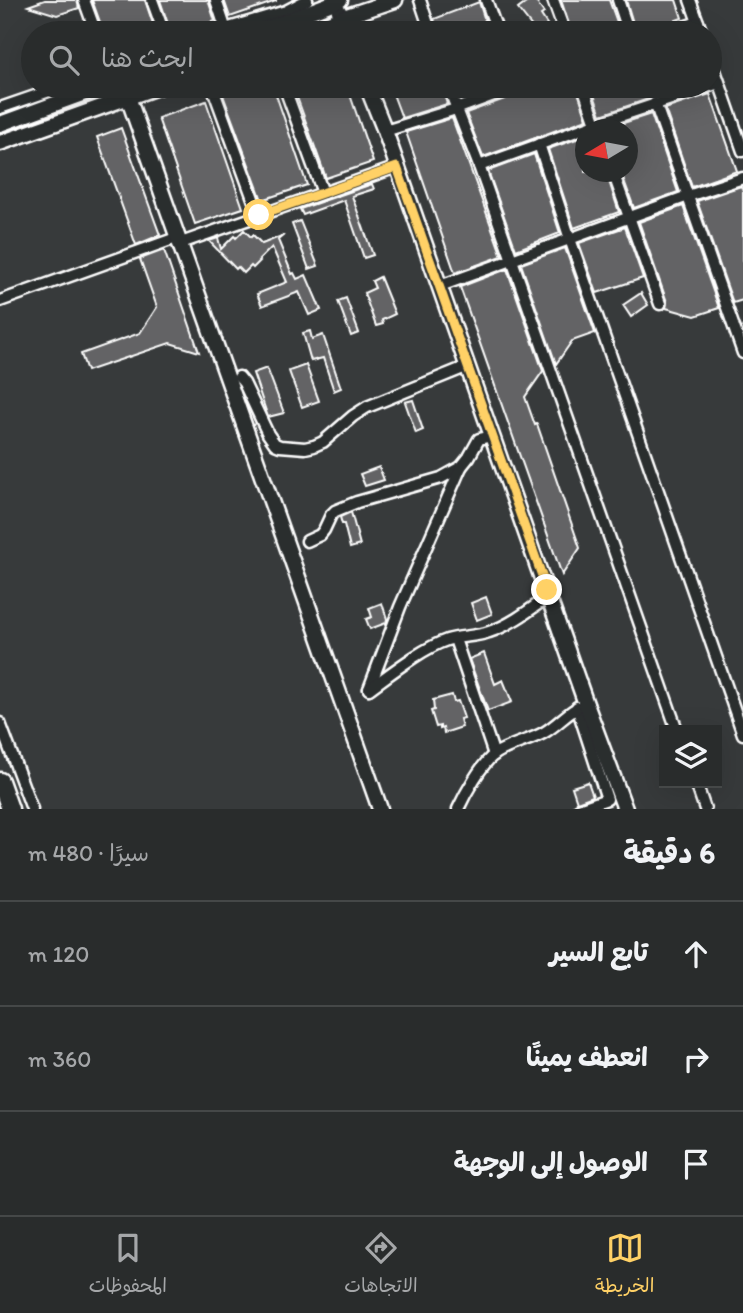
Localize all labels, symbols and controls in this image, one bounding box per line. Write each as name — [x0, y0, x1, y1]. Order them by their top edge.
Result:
search box — [21, 21, 722, 98]
icon: search — [45, 41, 83, 79]
text: ابحث هنا — [101, 42, 194, 74]
north arrow — [575, 119, 638, 182]
route start — [243, 199, 274, 230]
route end — [531, 574, 562, 605]
map controls — [659, 725, 722, 788]
button: layers — [659, 725, 722, 788]
text: 6 دقيقة — [623, 834, 715, 871]
text: سيرًا · 480 m — [28, 839, 149, 867]
icon: ahead — [677, 935, 715, 973]
text: تابع السير — [550, 936, 648, 968]
text: 120 m — [28, 940, 89, 968]
icon: right — [677, 1040, 715, 1078]
text: انعطف يمينًا — [526, 1041, 648, 1073]
text: 360 m — [28, 1045, 91, 1073]
icon: arrive — [677, 1145, 715, 1183]
text: الوصول إلى الوجهة — [454, 1146, 648, 1178]
tab: المحفوظات — [89, 1229, 167, 1302]
tab: الاتجاهات — [344, 1229, 418, 1302]
tab: الخريطة — [595, 1229, 654, 1302]

